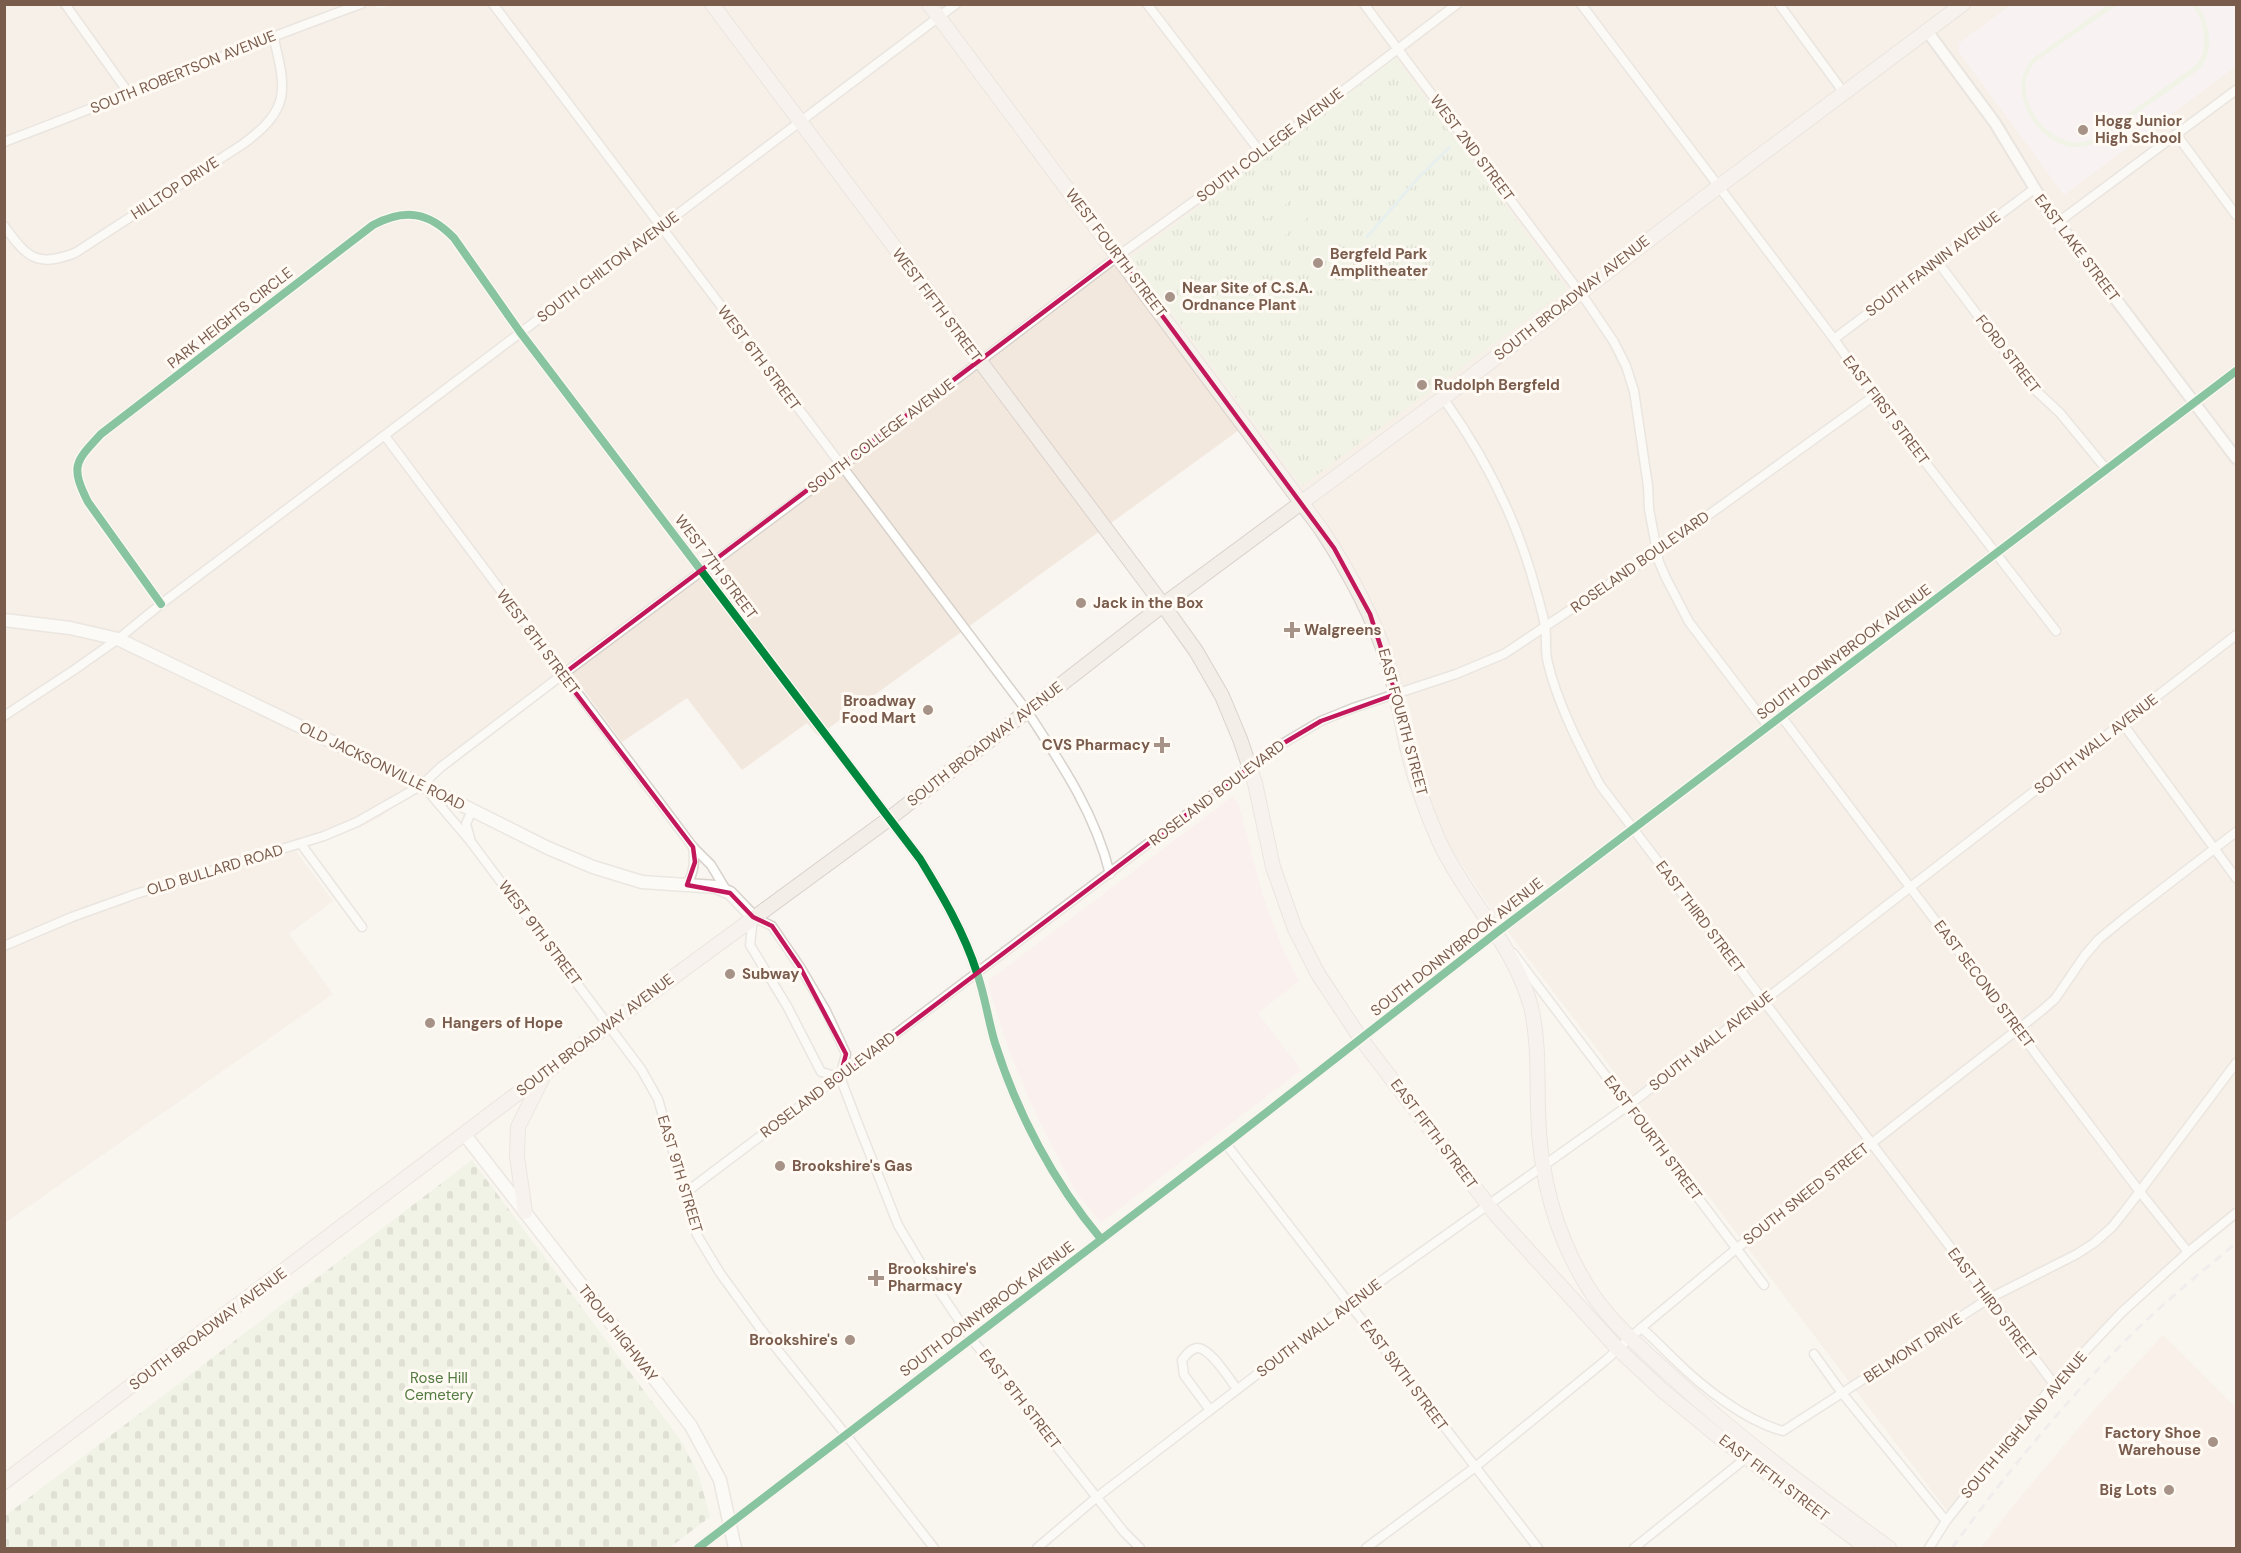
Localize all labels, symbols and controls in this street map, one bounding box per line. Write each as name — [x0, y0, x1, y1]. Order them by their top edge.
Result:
street label: SOUTH ROBERTSON AVENUE — [87, 26, 279, 118]
street label: SOUTH COLLEGE AVENUE — [1193, 83, 1347, 207]
street label: WEST 2ND STREET — [1425, 91, 1519, 205]
place label: Hogg Junior High School — [2095, 111, 2182, 148]
marker: Hogg Junior High School — [2076, 123, 2090, 137]
street label: HILLTOP DRIVE — [127, 152, 223, 224]
street label: WEST FOURTH STREET — [1061, 185, 1171, 321]
street label: EAST LAKE STREET — [2030, 190, 2124, 306]
street label: SOUTH CHILTON AVENUE — [533, 207, 683, 327]
street label: SOUTH FANNIN AVENUE — [1862, 207, 2004, 321]
street label: SOUTH BROADWAY AVENUE — [1490, 231, 1654, 365]
street label: WEST FIFTH STREET — [888, 244, 986, 366]
place label: Bergfeld Park Amplitheater — [1330, 244, 1428, 281]
marker: Bergfeld Park Amplitheater — [1311, 256, 1325, 270]
street label: PARK HEIGHTS CIRCLE — [163, 263, 297, 373]
place label: Near Site of C.S.A. Ordnance Plant — [1182, 278, 1313, 315]
marker: Near Site of C.S.A. Ordnance Plant — [1163, 290, 1177, 304]
street label: WEST 6TH STREET — [713, 301, 805, 415]
street label: FORD STREET — [1971, 311, 2045, 397]
street label: EAST FIRST STREET — [1838, 351, 1934, 469]
street label: SOUTH COLLEGE AVENUE — [804, 374, 958, 498]
place label: Rudolph Bergfeld — [1434, 375, 1560, 395]
marker: Rudolph Bergfeld — [1415, 378, 1429, 392]
street label: ROSELAND BOULEVARD — [1567, 507, 1713, 617]
street label: WEST 7TH STREET — [670, 511, 762, 623]
street label: SOUTH DONNYBROOK AVENUE — [1753, 580, 1935, 724]
street label: WEST 8TH STREET — [492, 586, 584, 698]
place label: Jack in the Box — [1093, 593, 1204, 613]
marker: Jack in the Box — [1074, 596, 1088, 610]
place label: Walgreens — [1304, 620, 1381, 640]
marker: Walgreens — [1285, 623, 1299, 637]
street label: EAST FOURTH STREET — [1374, 646, 1432, 798]
street label: SOUTH BROADWAY AVENUE — [903, 677, 1067, 811]
street label: SOUTH WALL AVENUE — [2030, 689, 2162, 799]
place label: Broadway Food Mart — [842, 691, 916, 728]
marker: Broadway Food Mart — [921, 703, 935, 717]
street label: OLD JACKSONVILLE ROAD — [296, 717, 468, 815]
place label: CVS Pharmacy — [1042, 735, 1150, 755]
street label: ROSELAND BOULEVARD — [1145, 735, 1289, 851]
marker: CVS Pharmacy — [1155, 738, 1169, 752]
street label: OLD BULLARD ROAD — [144, 840, 286, 900]
street label: EAST THIRD STREET — [1651, 857, 1749, 977]
street label: SOUTH DONNYBROOK AVENUE — [1367, 873, 1547, 1021]
street label: WEST 9TH STREET — [494, 876, 586, 990]
street label: EAST SECOND STREET — [1929, 916, 2039, 1052]
place label: Subway — [742, 964, 799, 984]
marker: Subway — [723, 967, 737, 981]
street label: SOUTH BROADWAY AVENUE — [512, 969, 678, 1101]
street label: SOUTH WALL AVENUE — [1645, 986, 1777, 1096]
place label: Hangers of Hope — [442, 1013, 563, 1033]
marker: Hangers of Hope — [423, 1016, 437, 1030]
street label: ROSELAND BOULEVARD — [756, 1027, 900, 1143]
street label: EAST FOURTH STREET — [1599, 1072, 1707, 1204]
street label: EAST FIFTH STREET — [1386, 1075, 1482, 1193]
street label: EAST 9TH STREET — [653, 1113, 707, 1235]
street label: SOUTH SNEED STREET — [1739, 1139, 1873, 1249]
place label: Brookshire's Gas — [792, 1156, 913, 1176]
marker: Brookshire's Gas — [773, 1159, 787, 1173]
street label: SOUTH DONNYBROOK AVENUE — [896, 1237, 1078, 1381]
street label: EAST THIRD STREET — [1943, 1244, 2041, 1364]
place label: Brookshire's Pharmacy — [888, 1259, 977, 1296]
street label: SOUTH BROADWAY AVENUE — [125, 1263, 291, 1395]
marker: Brookshire's Pharmacy — [869, 1271, 883, 1285]
street label: SOUTH WALL AVENUE — [1252, 1274, 1386, 1382]
street label: TROUP HIGHWAY — [574, 1280, 662, 1386]
street label: BELMONT DRIVE — [1860, 1309, 1966, 1387]
street label: EAST SIXTH STREET — [1356, 1315, 1452, 1435]
place label: Brookshire's — [749, 1330, 838, 1350]
marker: Brookshire's — [843, 1333, 857, 1347]
street label: EAST 8TH STREET — [975, 1345, 1065, 1453]
street label: SOUTH HIGHLAND AVENUE — [1956, 1347, 2092, 1503]
park label: Rose Hill Cemetery — [405, 1368, 474, 1405]
place label: Factory Shoe Warehouse — [2105, 1423, 2201, 1460]
street label: EAST FIFTH STREET — [1715, 1430, 1833, 1526]
marker: Factory Shoe Warehouse — [2206, 1435, 2220, 1449]
place label: Big Lots — [2100, 1480, 2157, 1500]
marker: Big Lots — [2162, 1483, 2176, 1497]

